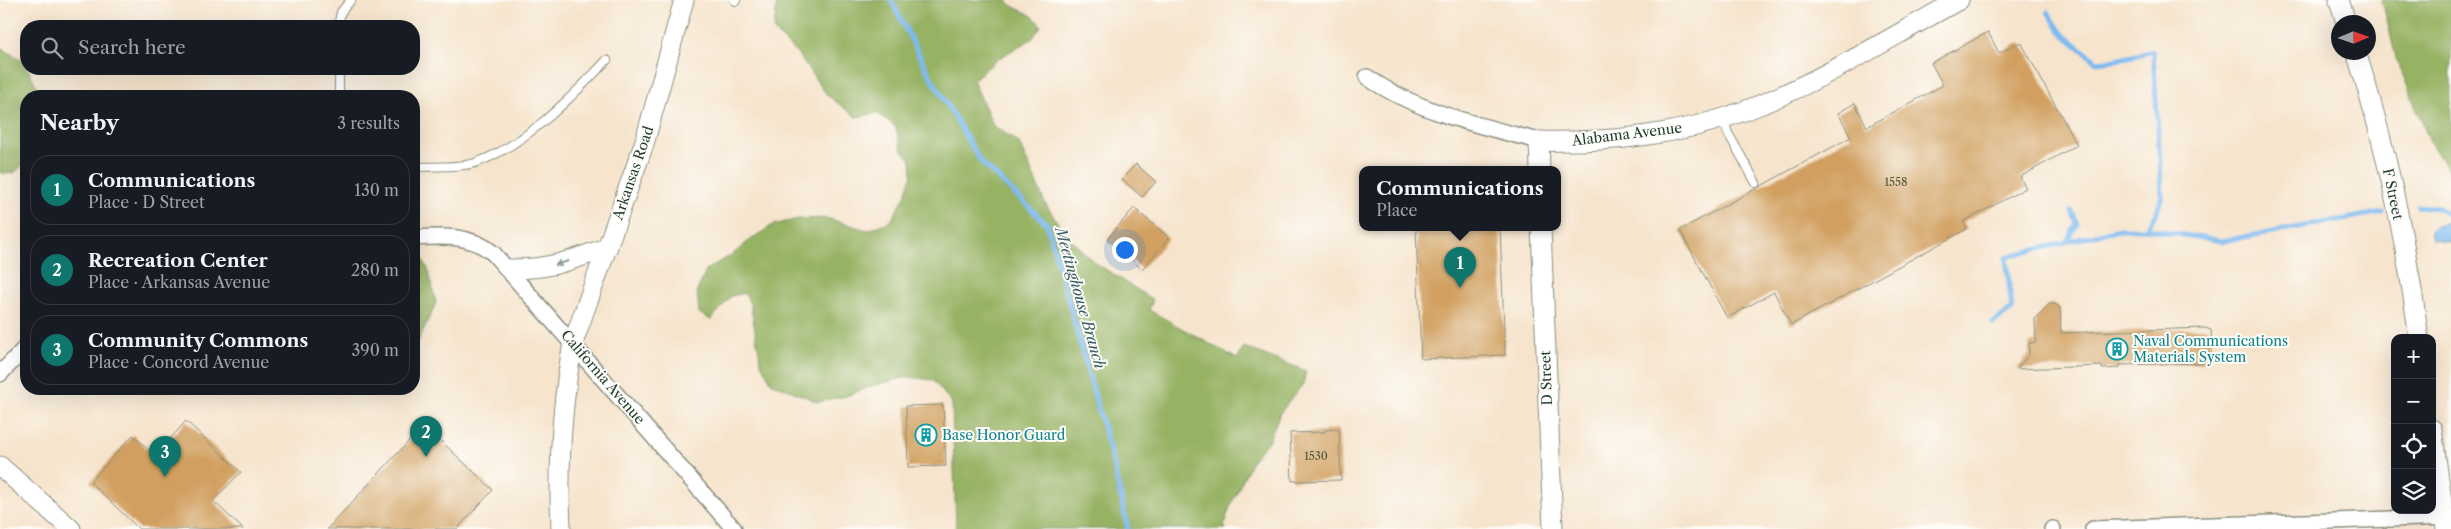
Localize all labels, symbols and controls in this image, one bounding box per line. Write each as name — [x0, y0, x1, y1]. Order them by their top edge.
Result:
north arrow — [2331, 15, 2376, 60]
search box — [20, 20, 420, 75]
icon: search — [38, 34, 66, 62]
text: Search here — [78, 36, 186, 59]
text: Nearby — [40, 110, 119, 135]
text: 3 results — [337, 113, 400, 133]
street label: Alabama Avenue — [1570, 118, 1683, 150]
street label: Arkansas Road — [608, 123, 658, 223]
popup — [1359, 166, 1561, 231]
street label: F Street — [2379, 167, 2407, 221]
text: Communications — [88, 169, 255, 192]
house number: 1558 — [1884, 175, 1908, 189]
text: Communications — [1376, 177, 1544, 200]
text: 1 — [53, 180, 61, 200]
text: 130 m — [354, 180, 399, 200]
text: Place · D Street — [88, 192, 205, 212]
text: Place — [1376, 200, 1417, 220]
water label: Meetinghouse Branch — [1051, 223, 1110, 371]
your location — [1112, 237, 1138, 263]
pin: 1 — [1444, 247, 1476, 288]
text: Recreation Center — [88, 249, 268, 272]
text: 2 — [52, 260, 62, 280]
text: 280 m — [351, 260, 399, 280]
one-way arrow — [554, 260, 569, 268]
text: Place · Arkansas Avenue — [88, 272, 270, 292]
street label: California Avenue — [557, 326, 649, 428]
text: Community Commons — [88, 329, 308, 352]
place label: Naval Communications Materials System — [2133, 332, 2288, 366]
map controls — [2391, 334, 2436, 514]
button: + — [2391, 334, 2436, 379]
building icon: Naval Communications Materials System — [2105, 337, 2129, 361]
text: 3 — [52, 340, 62, 360]
text: 390 m — [352, 340, 399, 360]
street label: D Street — [1536, 350, 1556, 406]
text: Place · Concord Avenue — [88, 352, 269, 372]
button: − — [2391, 379, 2436, 424]
pin: 2 — [410, 416, 442, 457]
building icon: Base Honor Guard — [914, 423, 938, 447]
button: locate — [2391, 424, 2436, 469]
place label: Base Honor Guard — [942, 426, 1066, 444]
pin: 3 — [149, 436, 181, 477]
house number: 1530 — [1304, 449, 1328, 463]
button: layers — [2391, 469, 2436, 514]

